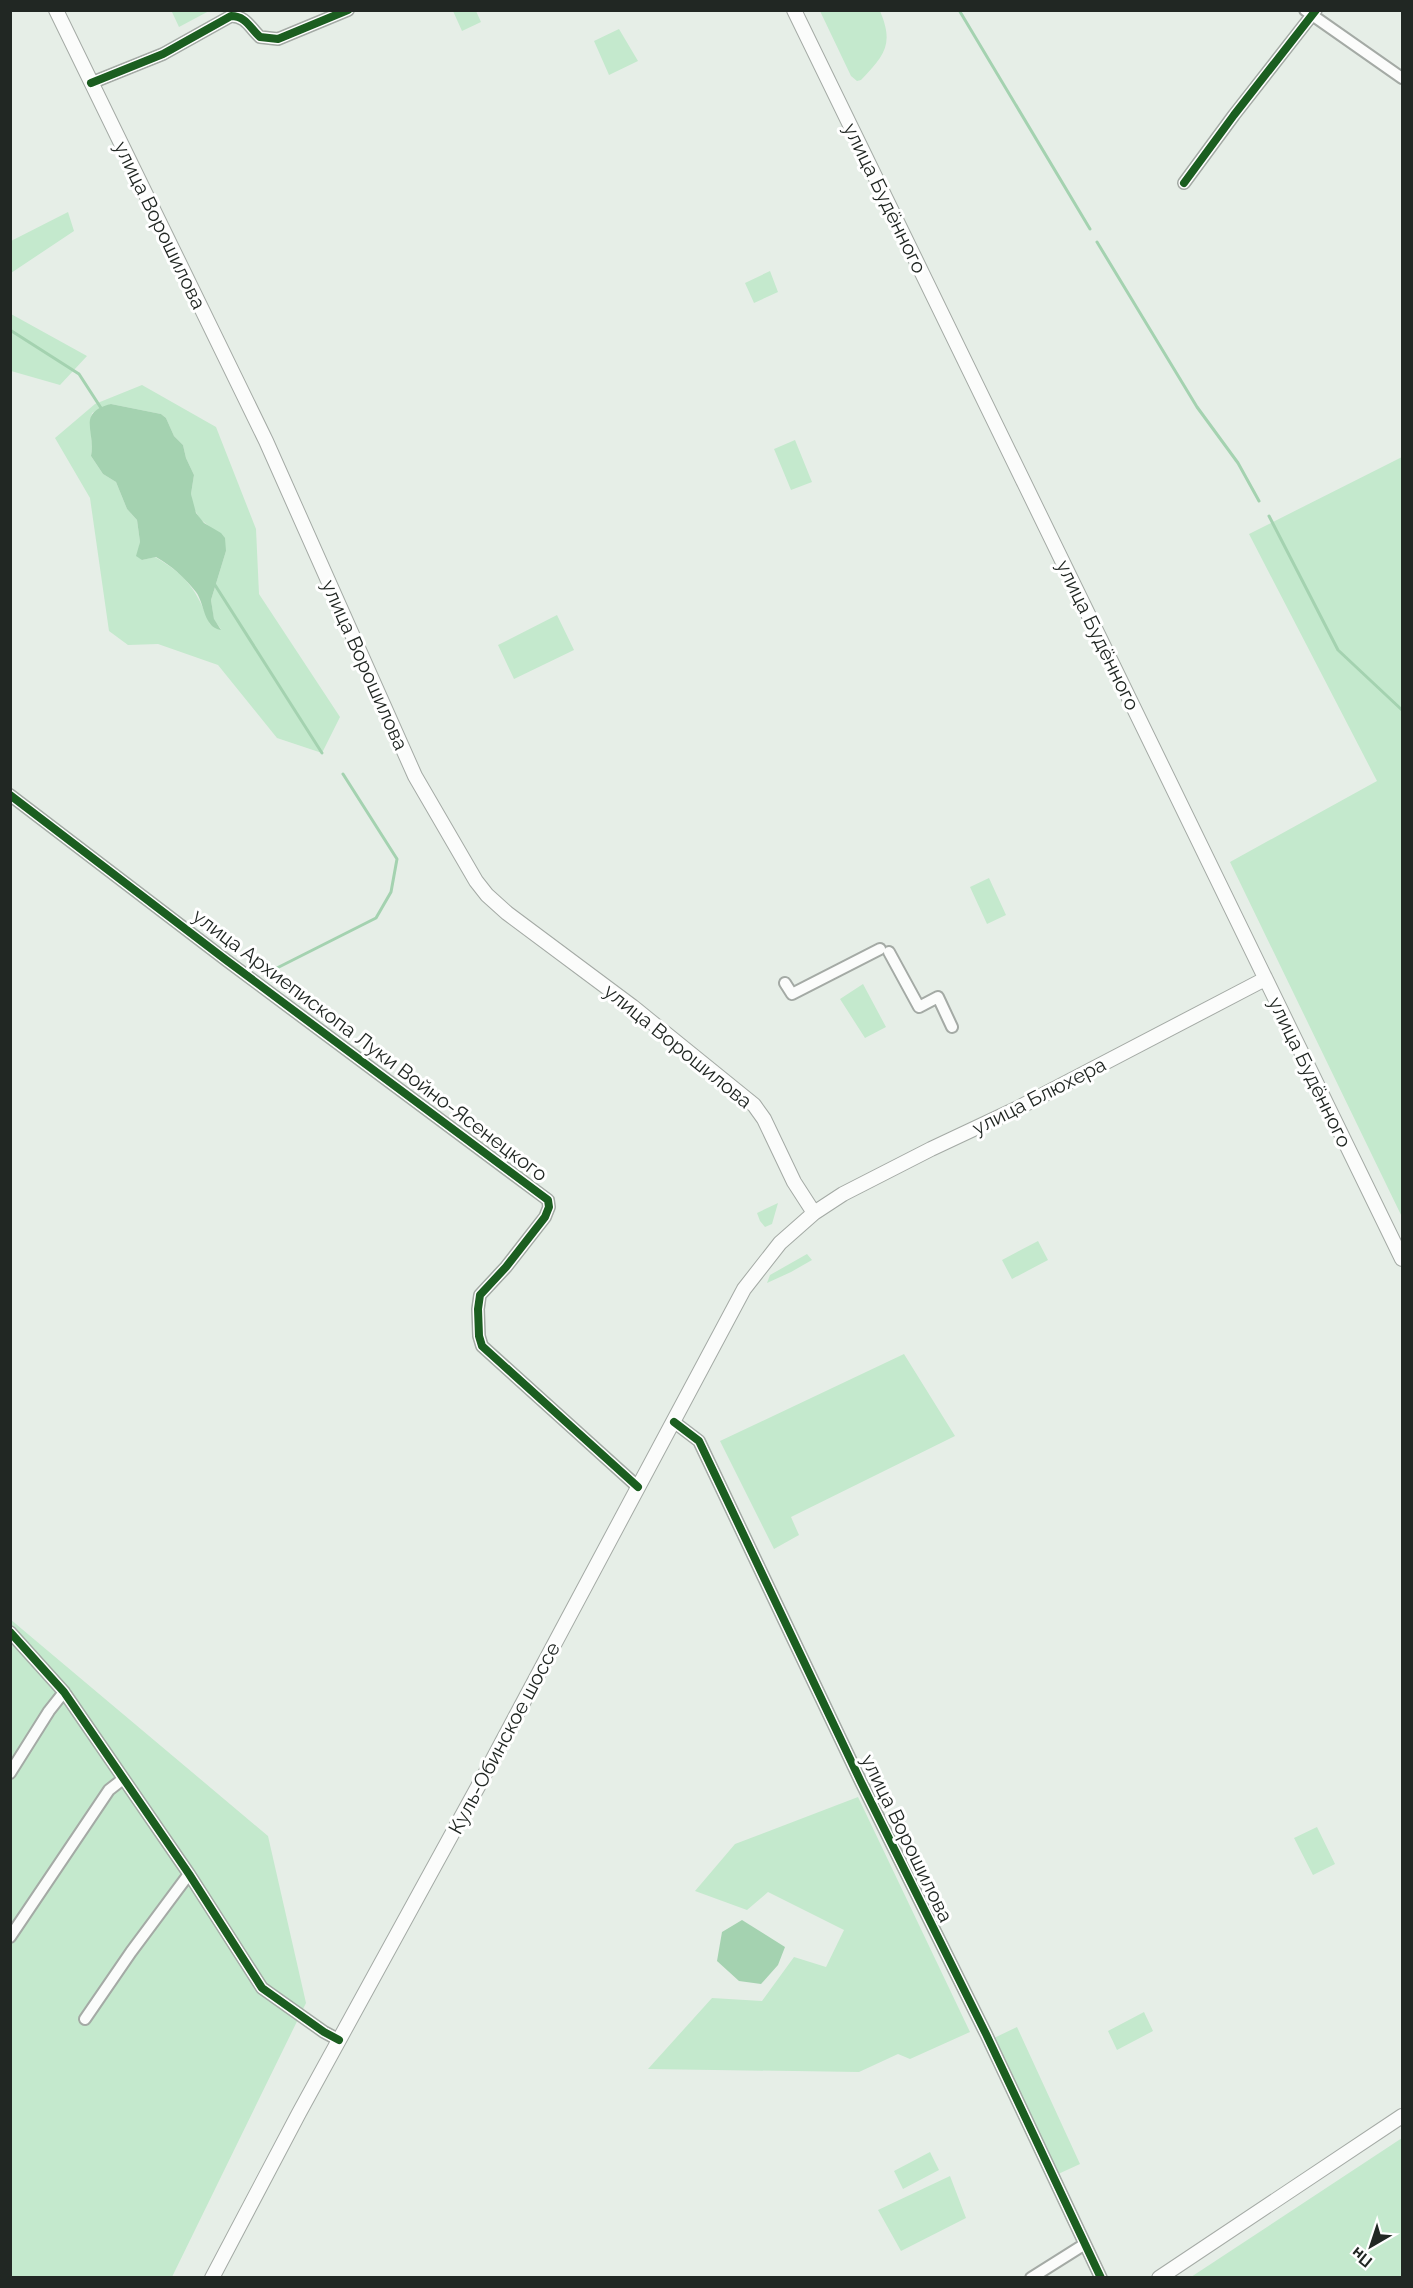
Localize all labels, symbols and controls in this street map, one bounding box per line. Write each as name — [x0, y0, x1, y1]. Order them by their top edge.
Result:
street label: улица Будённого — [838, 119, 932, 277]
street label: улица Ворошилова — [109, 137, 211, 313]
street label: улица Будённого — [1051, 556, 1145, 714]
street label: улица Ворошилова — [317, 576, 413, 754]
street label: улица Архиепископа Луки Войно-Ясенецкого — [188, 904, 552, 1186]
street label: улица Ворошилова — [599, 979, 757, 1113]
street label: улица Будённого — [1263, 993, 1357, 1151]
street label: улица Блюхера — [968, 1052, 1110, 1140]
street label: Куль-Обинское шоссе — [443, 1638, 565, 1838]
street label: улица Ворошилова — [856, 1750, 958, 1926]
north arrow — [1341, 2216, 1401, 2276]
text: Пн — [1348, 2243, 1376, 2271]

